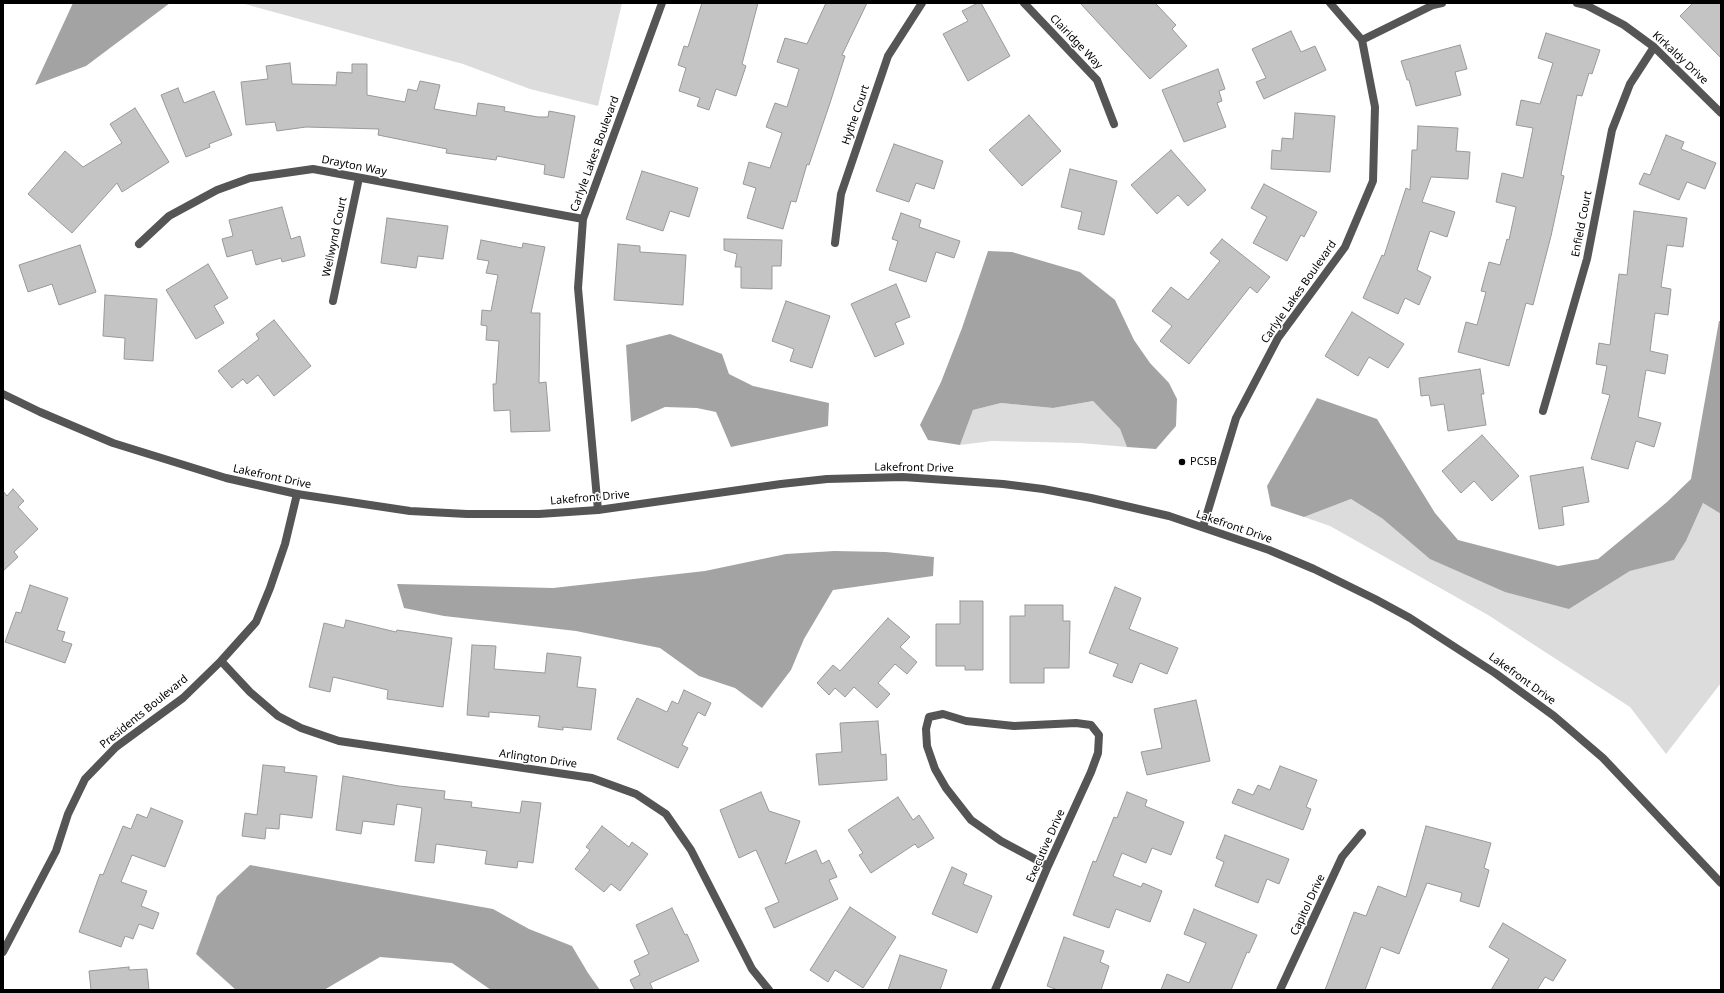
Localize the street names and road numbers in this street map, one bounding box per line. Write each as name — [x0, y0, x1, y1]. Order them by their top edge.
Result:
street label: Clairidge Way — [1047, 12, 1105, 72]
street label: Kirkaldy Drive — [1649, 29, 1711, 87]
street label: Hythe Court — [840, 83, 872, 147]
street label: Carlyle Lakes Boulevard — [568, 94, 622, 214]
street label: Drayton Way — [320, 153, 388, 179]
street label: Enfield Court — [1569, 190, 1595, 258]
street label: Wellwynd Court — [320, 196, 350, 278]
street label: Carlyle Lakes Boulevard — [1258, 238, 1340, 346]
street label: Lakefront Drive — [874, 461, 954, 475]
street label: Lakefront Drive — [232, 462, 312, 492]
street label: Lakefront Drive — [550, 488, 630, 508]
street label: Lakefront Drive — [1194, 508, 1274, 546]
street label: Lakefront Drive — [1486, 650, 1558, 708]
street label: Presidents Boulevard — [97, 672, 191, 752]
street label: Arlington Drive — [498, 747, 578, 771]
street label: Executive Drive — [1024, 807, 1068, 885]
street label: Capitol Drive — [1288, 872, 1328, 938]

